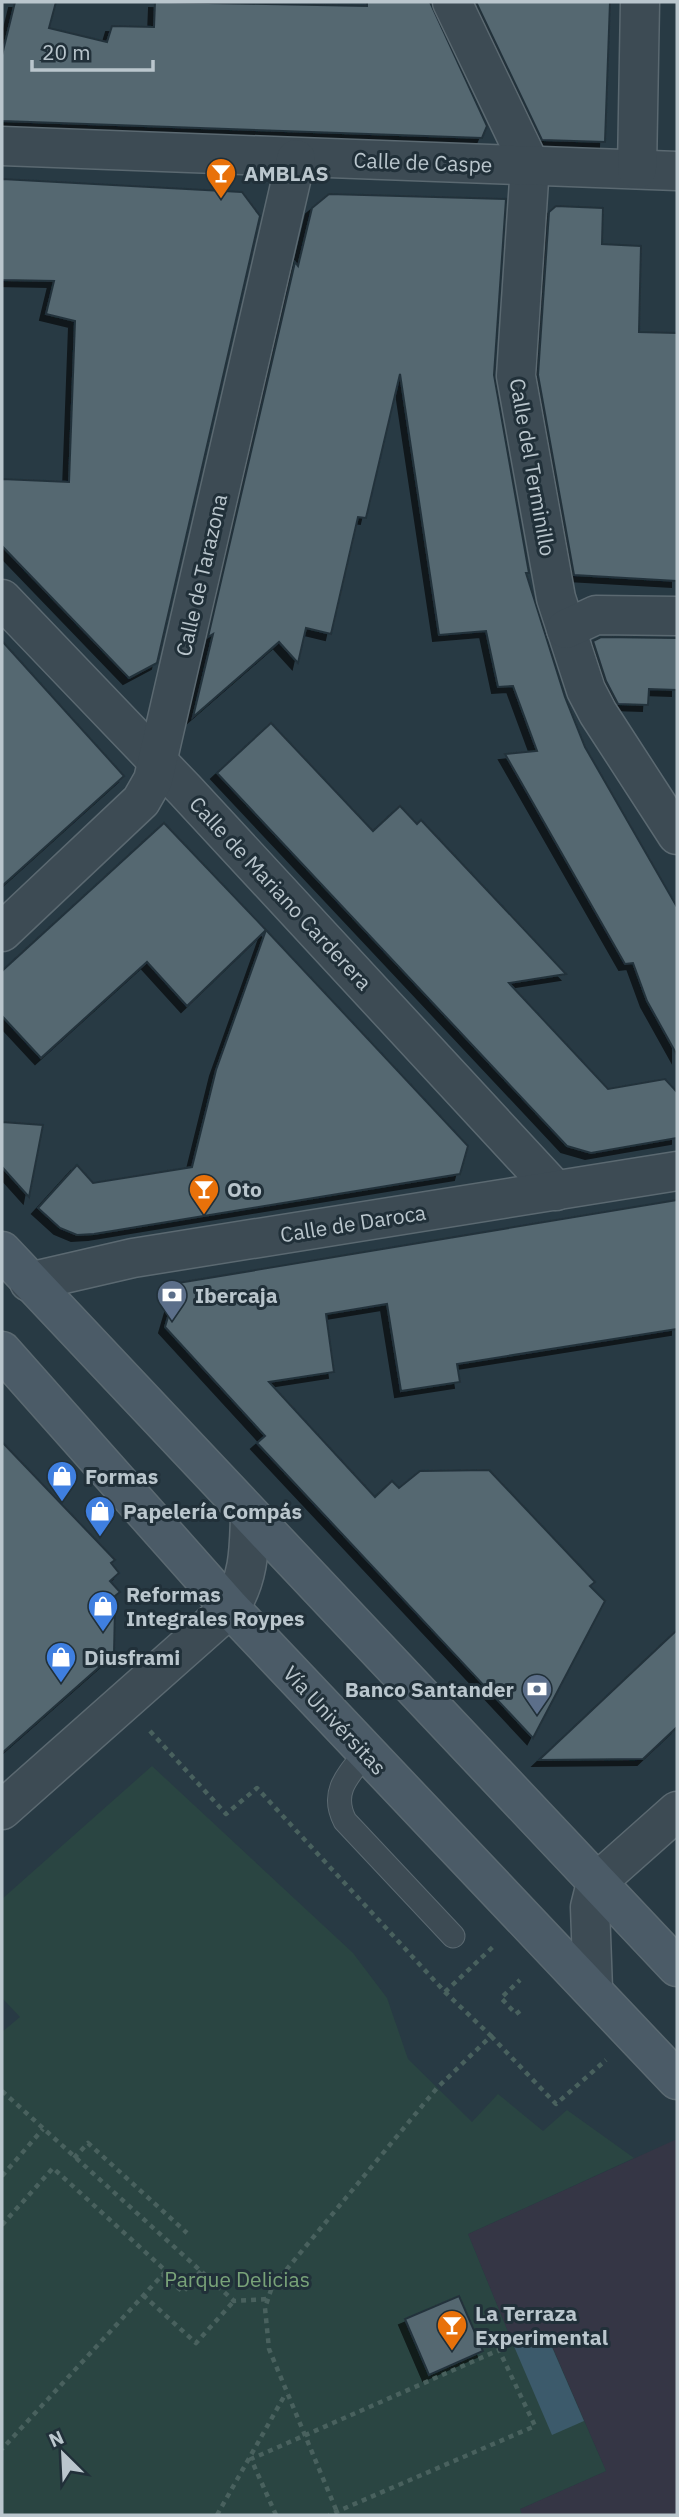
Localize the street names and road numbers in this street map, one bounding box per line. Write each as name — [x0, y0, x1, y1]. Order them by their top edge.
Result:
street label: Calle de Caspe — [353, 146, 493, 178]
street label: Calle del Terminillo — [504, 376, 562, 558]
street label: Calle de Tarazona — [169, 491, 233, 659]
street label: Calle de Mariano Carderera — [184, 790, 378, 996]
street label: Calle de Daroca — [278, 1198, 428, 1248]
street label: Vía Univérsitas — [277, 1660, 393, 1780]

